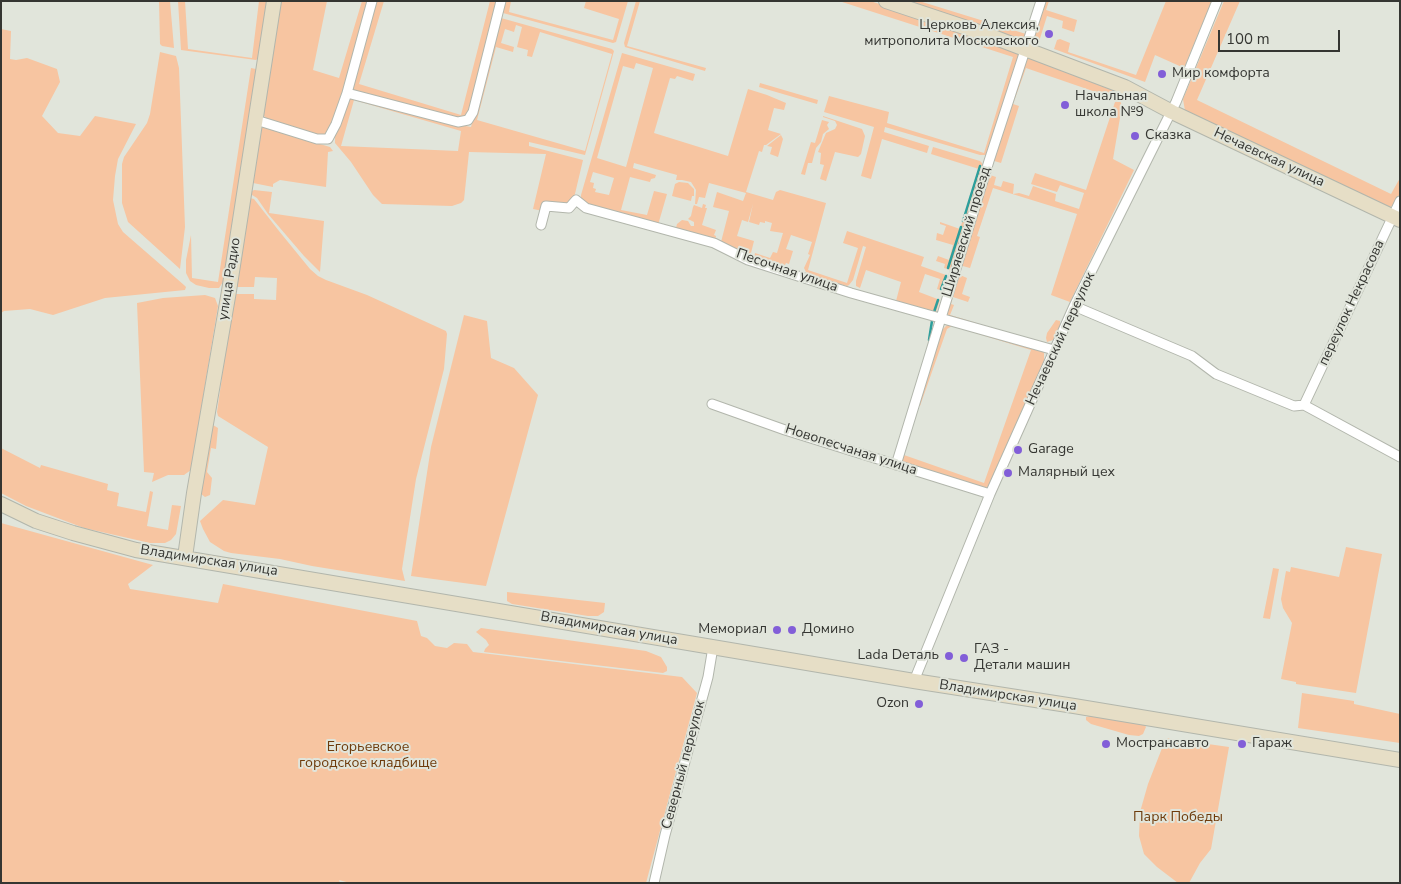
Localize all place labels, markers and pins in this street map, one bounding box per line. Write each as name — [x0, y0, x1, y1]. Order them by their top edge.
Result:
place label: Церковь Алексия, митрополита Московского — [864, 18, 1039, 50]
marker: Церковь Алексия, митрополита Московского — [1043, 28, 1055, 40]
place label: Мир комфорта — [1172, 66, 1270, 82]
marker: Мир комфорта — [1156, 68, 1168, 80]
place label: Начальная школа №9 — [1075, 89, 1147, 121]
marker: Начальная школа №9 — [1059, 99, 1071, 111]
place label: Сказка — [1145, 128, 1191, 144]
marker: Сказка — [1129, 130, 1141, 142]
place label: Garage — [1028, 442, 1074, 458]
marker: Garage — [1012, 444, 1024, 456]
place label: Малярный цех — [1018, 465, 1115, 481]
marker: Малярный цех — [1002, 467, 1014, 479]
place label: Мемориал — [698, 622, 767, 638]
place label: Домино — [802, 622, 854, 638]
marker: Мемориал — [771, 624, 783, 636]
marker: Домино — [786, 624, 798, 636]
place label: ГАЗ - Детали машин — [974, 642, 1070, 674]
place label: Lada Dеталь — [858, 648, 939, 664]
marker: Lada Dеталь — [943, 650, 955, 662]
marker: ГАЗ - Детали машин — [958, 652, 970, 664]
place label: Ozon — [876, 696, 909, 712]
marker: Ozon — [913, 698, 925, 710]
place label: Мострансавто — [1116, 736, 1209, 752]
place label: Гараж — [1252, 736, 1292, 752]
marker: Мострансавто — [1100, 738, 1112, 750]
marker: Гараж — [1236, 738, 1248, 750]

